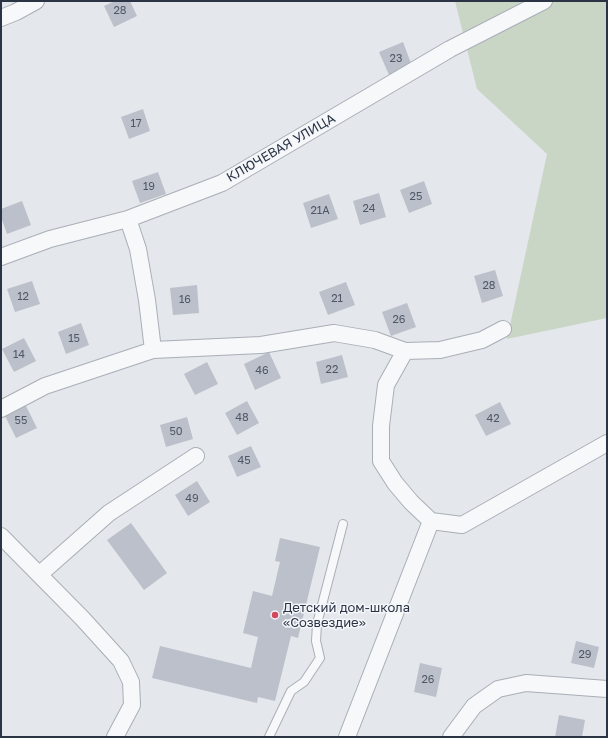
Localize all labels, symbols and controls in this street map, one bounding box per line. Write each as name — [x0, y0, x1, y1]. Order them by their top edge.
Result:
house number: 28 — [113, 4, 127, 18]
house number: 23 — [390, 52, 402, 66]
street label: КЛЮЧЕВАЯ УЛИЦА — [224, 110, 338, 186]
house number: 17 — [130, 117, 142, 131]
house number: 19 — [143, 180, 155, 194]
house number: 25 — [410, 190, 422, 204]
house number: 24 — [362, 202, 376, 216]
house number: 21А — [310, 204, 330, 218]
house number: 28 — [482, 279, 496, 293]
house number: 12 — [17, 290, 29, 304]
house number: 21 — [331, 292, 343, 306]
house number: 16 — [179, 293, 191, 307]
house number: 26 — [392, 313, 406, 327]
house number: 15 — [68, 332, 80, 346]
house number: 14 — [13, 348, 25, 362]
house number: 22 — [326, 363, 338, 377]
house number: 46 — [255, 364, 269, 378]
house number: 48 — [235, 411, 249, 425]
house number: 42 — [486, 412, 500, 426]
house number: 55 — [15, 414, 27, 428]
house number: 50 — [169, 425, 183, 439]
house number: 45 — [237, 454, 251, 468]
house number: 49 — [185, 492, 199, 506]
place label: Детский дом-школа «Созвездие» — [283, 600, 410, 631]
marker: Детский дом-школа «Созвездие» — [270, 610, 280, 620]
house number: 29 — [578, 648, 592, 662]
house number: 26 — [421, 673, 435, 687]

